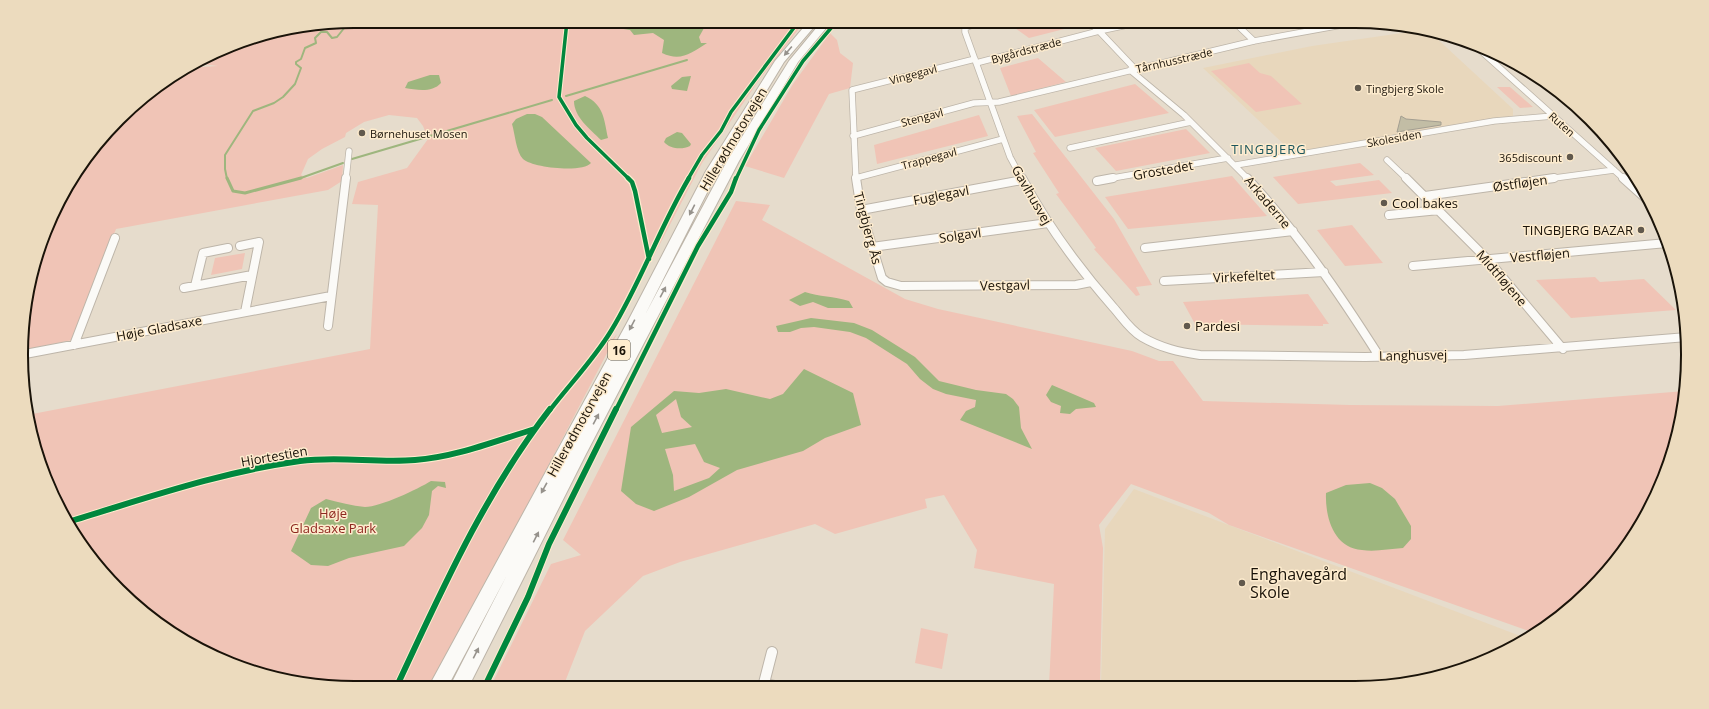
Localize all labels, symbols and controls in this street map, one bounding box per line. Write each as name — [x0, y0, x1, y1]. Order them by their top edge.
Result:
street label: Bygårdstræde — [989, 33, 1063, 67]
street label: Tårnhusstræde — [1134, 44, 1214, 76]
one-way arrow — [784, 45, 793, 56]
street label: Vingegavl — [888, 60, 938, 88]
place label: Tingbjerg Skole — [1366, 81, 1444, 96]
marker: Tingbjerg Skole — [1353, 83, 1363, 93]
street label: Hillerødmotorvejen — [695, 84, 771, 194]
street label: Stengavl — [899, 104, 945, 130]
street label: Ruten — [1546, 108, 1578, 140]
place label: Børnehuset Mosen — [370, 126, 468, 141]
street label: Skolesiden — [1366, 126, 1422, 150]
marker: Børnehuset Mosen — [357, 128, 367, 138]
district label: TINGBJERG — [1231, 140, 1307, 158]
street label: Trappegavl — [900, 143, 958, 173]
place label: 365discount — [1499, 150, 1562, 165]
marker: 365discount — [1565, 152, 1575, 162]
street label: Grostedet — [1132, 156, 1195, 184]
street label: Gavlhusvej — [1008, 162, 1056, 228]
street label: Østfløjen — [1492, 170, 1548, 196]
street label: Arkaderne — [1241, 172, 1295, 232]
street label: Fuglegavl — [912, 181, 970, 209]
street label: Tingbjerg Ås — [850, 190, 886, 266]
place label: Cool bakes — [1392, 194, 1458, 212]
marker: Cool bakes — [1379, 198, 1389, 208]
one-way arrow — [689, 204, 695, 215]
place label: TINGBJERG BAZAR — [1523, 221, 1633, 239]
street label: Solgavl — [938, 223, 982, 247]
marker: TINGBJERG BAZAR — [1636, 225, 1646, 235]
street label: Vestfløjen — [1509, 243, 1571, 267]
street label: Midtfløjene — [1473, 246, 1531, 310]
street label: Virkefeltet — [1213, 265, 1276, 287]
street label: Vestgavl — [980, 276, 1030, 294]
one-way arrow — [660, 286, 667, 298]
street label: Høje Gladsaxe — [115, 311, 203, 345]
place label: Pardesi — [1195, 317, 1240, 335]
one-way arrow — [629, 319, 636, 331]
marker: Pardesi — [1182, 321, 1192, 331]
road number: 16 — [608, 340, 630, 360]
street label: Langhusvej — [1379, 345, 1447, 365]
street label: Hillerødmotorvejen — [543, 368, 615, 480]
one-way arrow — [593, 414, 599, 425]
street label: Hjortestien — [239, 441, 309, 471]
one-way arrow — [540, 483, 547, 494]
park label: Høje Gladsaxe Park — [290, 504, 376, 537]
one-way arrow — [533, 532, 539, 543]
place label: Enghavegård Skole — [1250, 563, 1347, 603]
marker: Enghavegård Skole — [1237, 578, 1247, 588]
one-way arrow — [473, 647, 480, 659]

